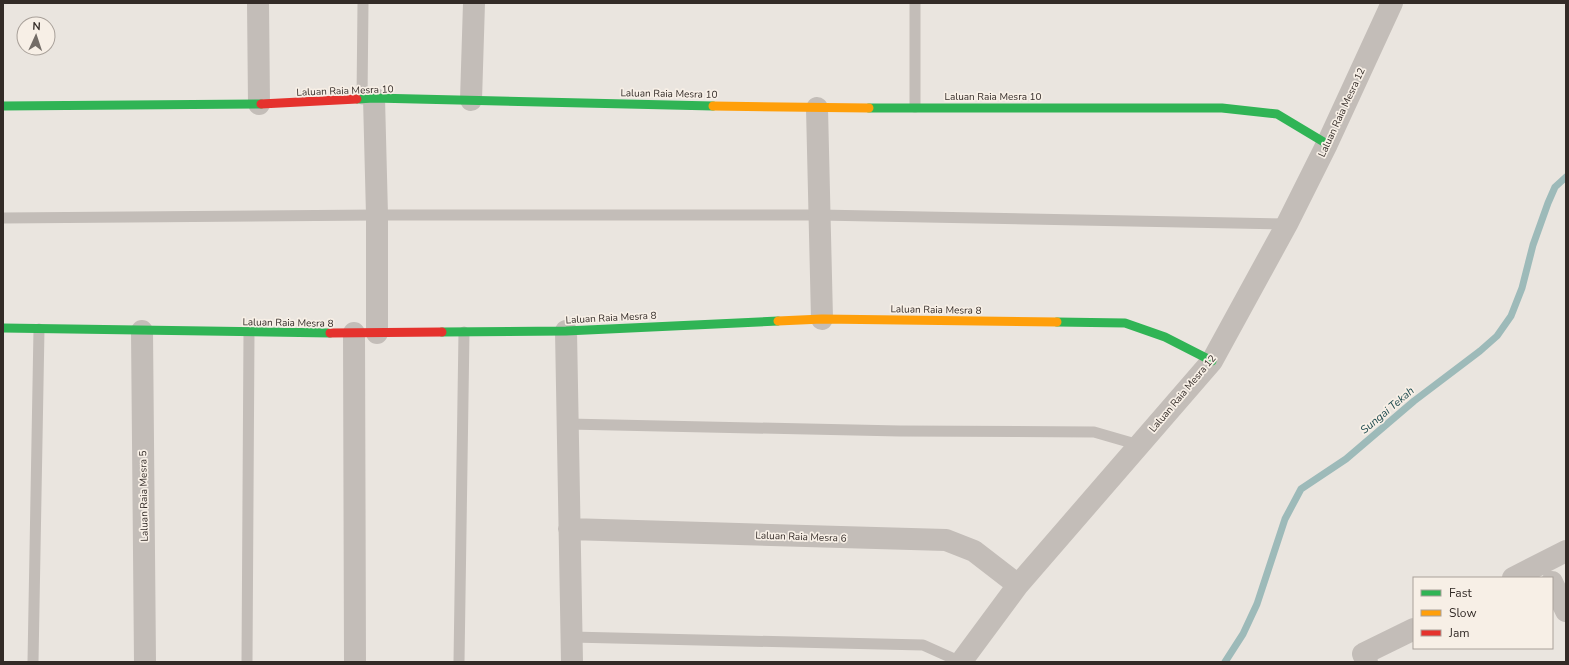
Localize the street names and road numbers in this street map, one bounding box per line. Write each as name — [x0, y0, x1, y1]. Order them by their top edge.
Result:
street label: Laluan Raia Mesra 12 — [1315, 65, 1369, 159]
street label: Laluan Raia Mesra 10 — [296, 82, 394, 100]
street label: Laluan Raia Mesra 10 — [620, 86, 718, 102]
street label: Laluan Raia Mesra 10 — [944, 90, 1042, 104]
street label: Laluan Raia Mesra 8 — [890, 302, 982, 318]
street label: Laluan Raia Mesra 8 — [565, 309, 657, 327]
street label: Laluan Raia Mesra 8 — [242, 315, 334, 331]
street label: Laluan Raia Mesra 12 — [1146, 352, 1219, 435]
street label: Laluan Raia Mesra 5 — [136, 450, 152, 542]
street label: Laluan Raia Mesra 6 — [755, 528, 847, 546]

